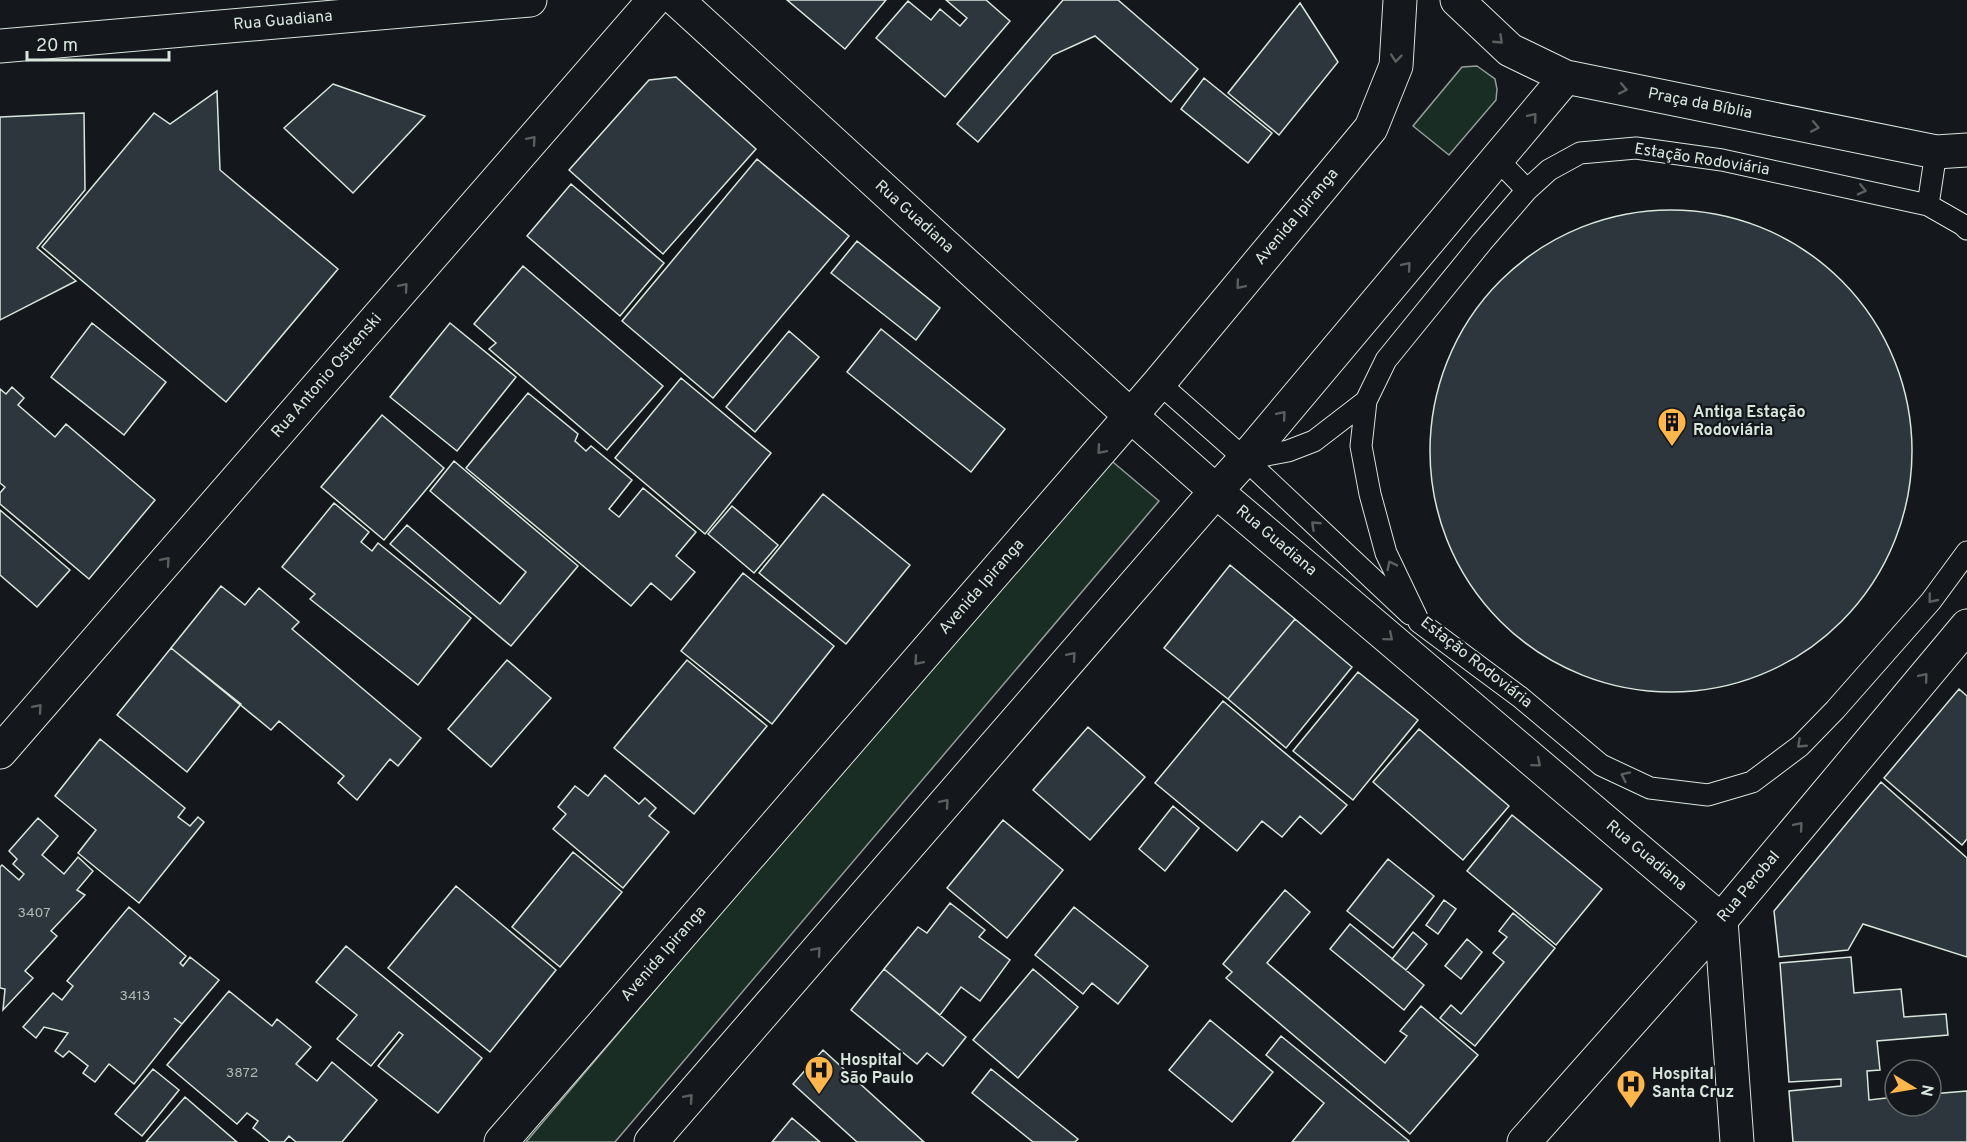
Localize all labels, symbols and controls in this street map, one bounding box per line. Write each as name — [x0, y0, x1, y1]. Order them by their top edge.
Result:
street label: Rua Guadiana — [232, 7, 334, 35]
scale bar — [27, 24, 170, 62]
one-way arrow — [1493, 33, 1503, 44]
text: 20 m — [36, 35, 78, 58]
one-way arrow — [1390, 54, 1403, 63]
one-way arrow — [1618, 81, 1628, 94]
street label: Praça da Bíblia — [1646, 84, 1754, 124]
one-way arrow — [1526, 112, 1537, 123]
one-way arrow — [1809, 120, 1819, 133]
one-way arrow — [525, 136, 536, 147]
street label: Estação Rodoviária — [1633, 139, 1771, 181]
street label: Avenida Ipiranga — [1251, 165, 1343, 269]
street label: Rua Guadiana — [870, 176, 958, 258]
one-way arrow — [1856, 183, 1866, 196]
one-way arrow — [1400, 262, 1411, 273]
one-way arrow — [1237, 278, 1248, 289]
one-way arrow — [397, 283, 408, 294]
street label: Rua Antonio Ostrenski — [267, 309, 387, 443]
place label: Antiga Estação Rodoviária — [1693, 403, 1805, 441]
building icon: Antiga Estação Rodoviária — [1656, 406, 1688, 448]
one-way arrow — [1275, 411, 1286, 422]
one-way arrow — [1097, 443, 1108, 454]
street label: Rua Guadiana — [1231, 501, 1321, 581]
one-way arrow — [1311, 521, 1322, 532]
street label: Avenida Ipiranga — [935, 535, 1029, 639]
one-way arrow — [159, 557, 170, 568]
one-way arrow — [1387, 561, 1399, 572]
one-way arrow — [1928, 592, 1939, 603]
street label: Estação Rodoviária — [1416, 613, 1536, 713]
one-way arrow — [1382, 630, 1393, 641]
one-way arrow — [1065, 652, 1076, 663]
one-way arrow — [914, 654, 925, 665]
one-way arrow — [1917, 673, 1928, 684]
one-way arrow — [31, 704, 42, 715]
one-way arrow — [1798, 736, 1809, 747]
one-way arrow — [1530, 756, 1541, 767]
one-way arrow — [1620, 771, 1631, 783]
one-way arrow — [938, 799, 949, 810]
street label: Rua Guadiana — [1601, 816, 1691, 896]
one-way arrow — [1792, 822, 1803, 833]
street label: Rua Perobal — [1713, 847, 1785, 927]
street label: Avenida Ipiranga — [617, 902, 711, 1006]
house number: 3407 — [18, 905, 51, 922]
one-way arrow — [810, 947, 821, 957]
house number: 3413 — [120, 988, 150, 1005]
place label: Hospital São Paulo — [840, 1051, 914, 1089]
hospital icon: Hospital São Paulo — [803, 1054, 835, 1096]
north arrow — [1883, 1058, 1943, 1118]
house number: 3872 — [226, 1065, 258, 1082]
place label: Hospital Santa Cruz — [1652, 1065, 1734, 1103]
hospital icon: Hospital Santa Cruz — [1615, 1068, 1647, 1110]
text: N — [1915, 1083, 1937, 1098]
one-way arrow — [682, 1094, 693, 1105]

